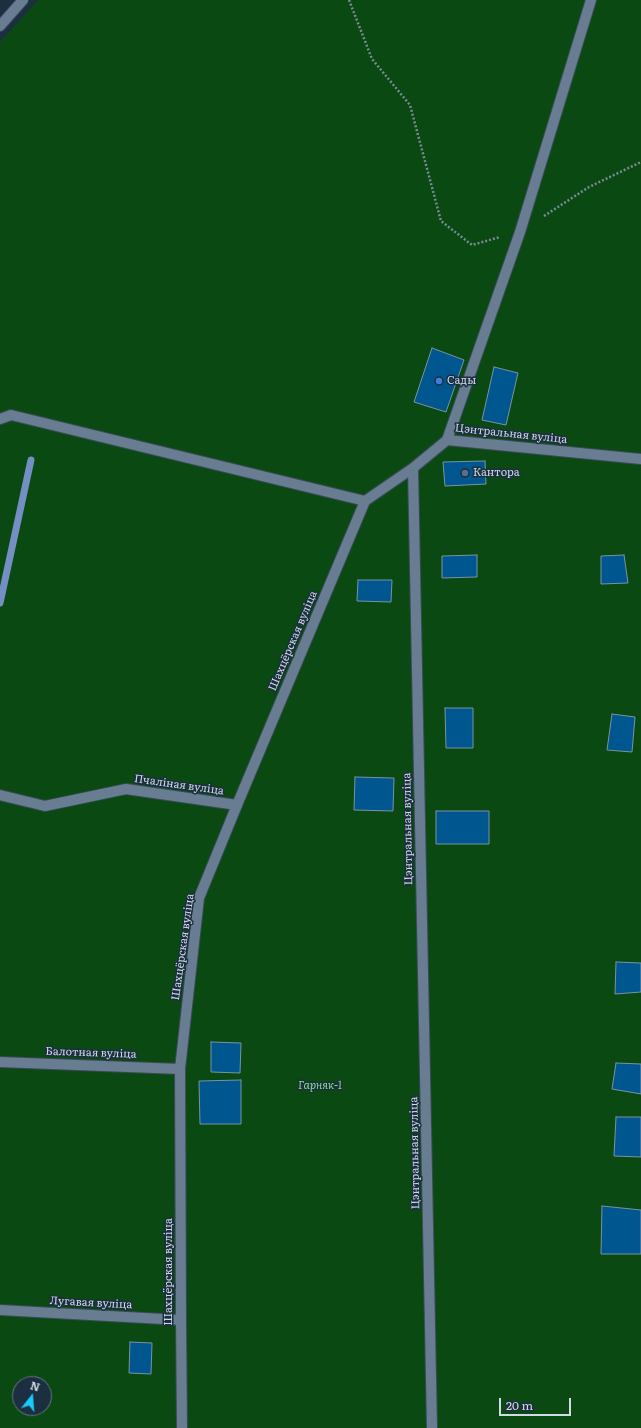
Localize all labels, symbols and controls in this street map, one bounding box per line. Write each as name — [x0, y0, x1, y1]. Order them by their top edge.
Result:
place label: Сады — [447, 374, 476, 388]
marker: Сады — [434, 376, 444, 386]
street label: Цэнтральная вуліца — [454, 422, 568, 446]
place label: Кантора — [473, 466, 520, 480]
marker: Кантора — [460, 468, 470, 478]
street label: Шахцёрская вуліца — [266, 589, 320, 693]
street label: Пчаліная вуліца — [133, 772, 225, 798]
street label: Цэнтральная вуліца — [400, 772, 416, 886]
street label: Шахцёрская вуліца — [169, 893, 197, 1001]
street label: Балотная вуліца — [45, 1045, 137, 1061]
park label: Гарняк-1 — [298, 1079, 342, 1093]
street label: Цэнтральная вуліца — [407, 1096, 423, 1210]
street label: Шахцёрская вуліца — [162, 1218, 176, 1326]
street label: Лугавая вуліца — [49, 1294, 133, 1312]
north arrow — [12, 1376, 52, 1416]
text: N — [28, 1376, 42, 1394]
scale bar — [501, 1390, 573, 1416]
text: 20 m — [506, 1396, 533, 1414]

